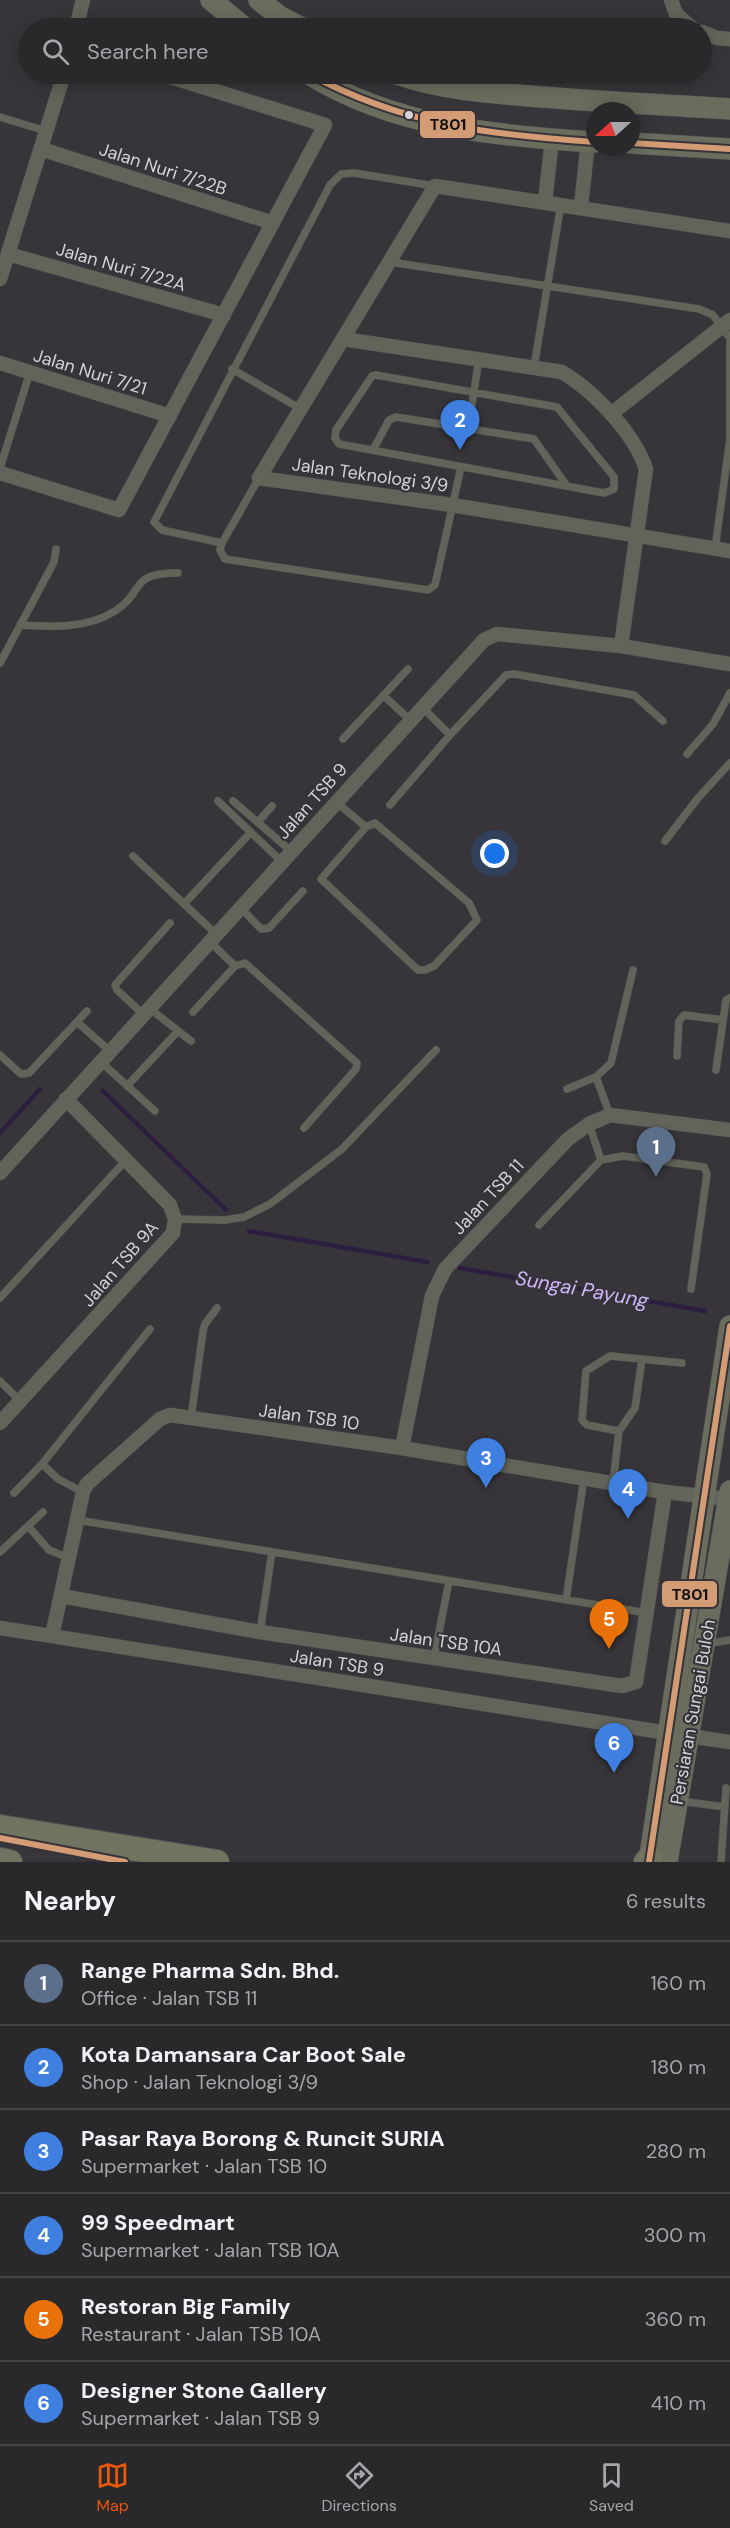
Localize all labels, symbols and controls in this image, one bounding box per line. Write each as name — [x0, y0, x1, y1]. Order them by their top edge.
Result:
search box — [18, 18, 712, 84]
icon: search — [39, 35, 72, 68]
text: Search here — [87, 37, 208, 66]
north arrow — [586, 102, 640, 156]
unlabelled marker — [403, 109, 415, 121]
line badge: T801 — [419, 110, 476, 139]
text: T801 — [430, 114, 466, 135]
street label: Jalan Nuri 7/22B — [96, 137, 230, 201]
street label: Jalan Nuri 7/22A — [53, 237, 189, 297]
street label: Jalan Nuri 7/21 — [30, 343, 150, 401]
pin: 2 — [440, 400, 480, 450]
street label: Jalan Teknologi 3/9 — [290, 452, 450, 498]
street label: Jalan TSB 9 — [271, 758, 353, 844]
your location — [480, 839, 509, 868]
pin: 1 — [636, 1128, 676, 1177]
street label: Jalan TSB 11 — [447, 1154, 529, 1240]
street label: Jalan TSB 9A — [76, 1216, 164, 1312]
water label: Sungai Payung — [513, 1265, 652, 1314]
street label: Jalan TSB 10 — [257, 1398, 361, 1436]
pin: 3 — [466, 1438, 506, 1488]
pin: 4 — [608, 1470, 648, 1519]
line badge: T801 — [661, 1580, 718, 1608]
text: T801 — [672, 1584, 708, 1605]
pin: 5 — [590, 1600, 628, 1649]
street label: Persiaran Sungai Buloh — [665, 1617, 721, 1807]
street label: Jalan TSB 10A — [388, 1622, 504, 1662]
street label: Jalan TSB 9 — [288, 1644, 386, 1682]
pin: 6 — [594, 1724, 634, 1773]
text: Nearby — [24, 1884, 116, 1918]
text: 6 results — [626, 1888, 706, 1914]
text: Range Pharma Sdn. Bhd. — [81, 1956, 339, 1985]
text: 1 — [40, 1970, 47, 1996]
text: 160 m — [650, 1970, 706, 1996]
text: Office · Jalan TSB 11 — [81, 1985, 257, 2011]
text: Kota Damansara Car Boot Sale — [81, 2040, 406, 2069]
text: 2 — [38, 2054, 49, 2080]
text: 180 m — [651, 2054, 706, 2080]
text: Shop · Jalan Teknologi 3/9 — [81, 2069, 318, 2095]
text: Pasar Raya Borong & Runcit SURIA — [81, 2124, 445, 2153]
text: 3 — [37, 2138, 50, 2164]
text: 280 m — [646, 2138, 706, 2164]
text: Supermarket · Jalan TSB 10 — [81, 2153, 327, 2179]
text: 99 Speedmart — [81, 2208, 235, 2237]
text: 4 — [37, 2222, 50, 2248]
text: 300 m — [644, 2222, 706, 2248]
text: Supermarket · Jalan TSB 10A — [81, 2237, 340, 2263]
text: Restoran Big Family — [81, 2292, 291, 2321]
text: 5 — [37, 2306, 50, 2332]
text: 360 m — [645, 2306, 706, 2332]
text: Restaurant · Jalan TSB 10A — [81, 2321, 321, 2347]
text: Designer Stone Gallery — [81, 2376, 327, 2405]
text: 6 — [37, 2390, 50, 2416]
text: 410 m — [651, 2390, 706, 2416]
text: Supermarket · Jalan TSB 9 — [81, 2405, 320, 2431]
tab: Map — [96, 2459, 129, 2516]
tab: Directions — [321, 2459, 397, 2516]
tab: Saved — [589, 2459, 634, 2516]

